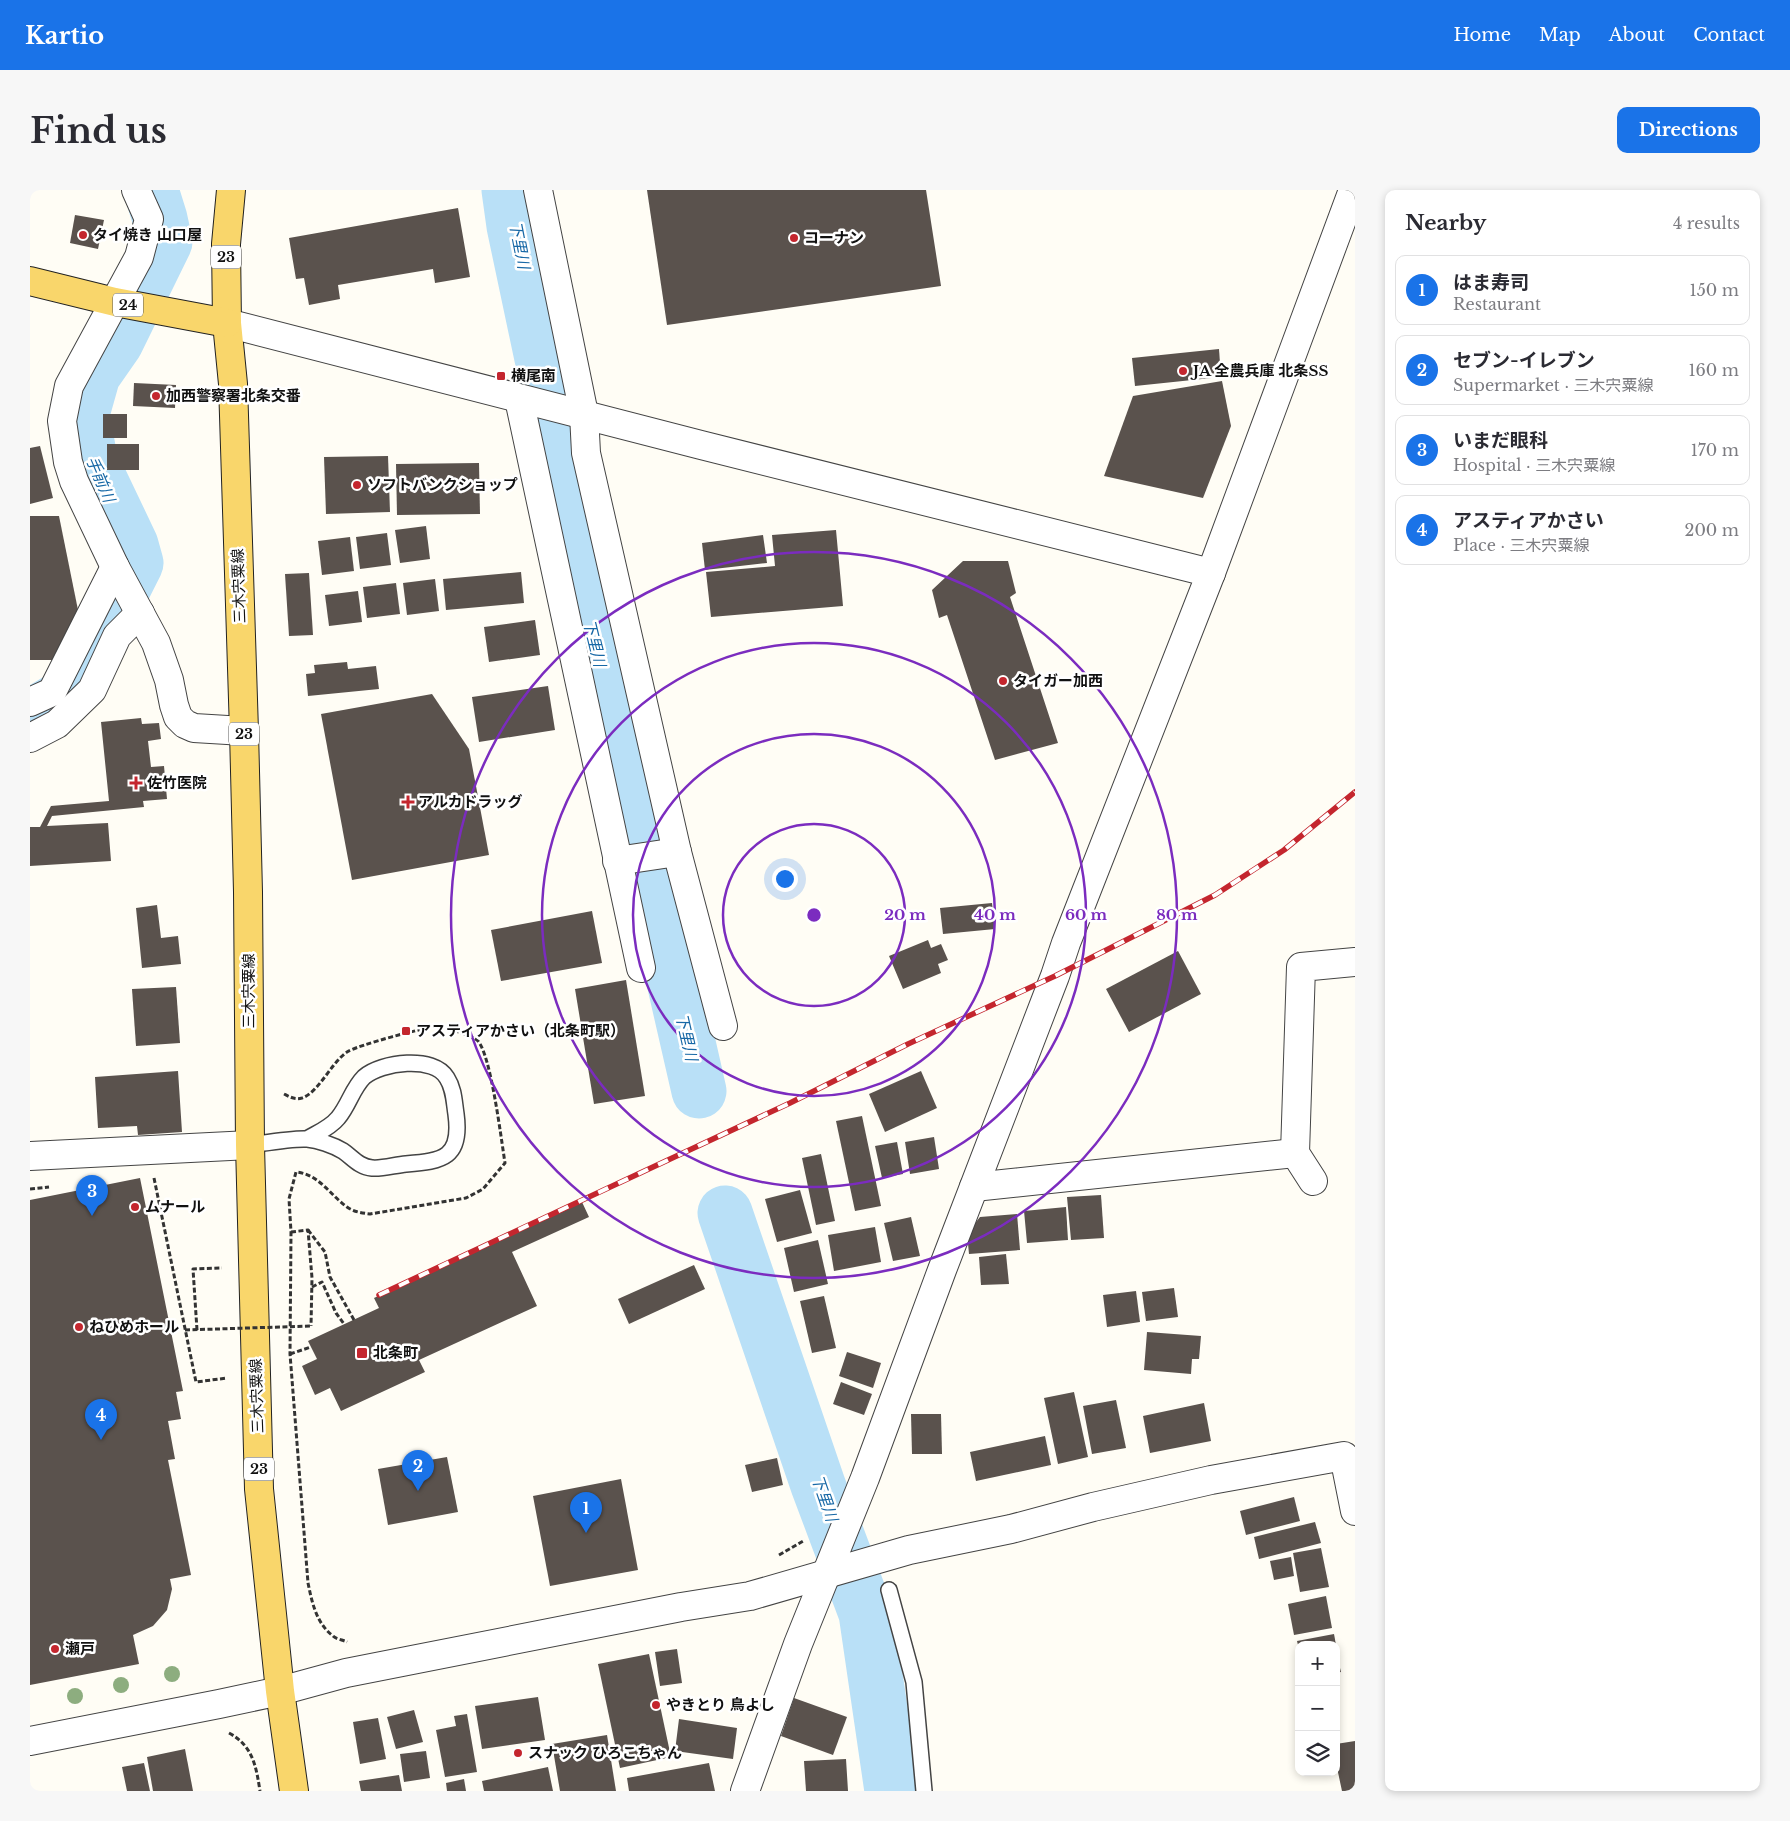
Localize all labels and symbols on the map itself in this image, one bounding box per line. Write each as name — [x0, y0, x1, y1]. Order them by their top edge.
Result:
water label: 下里川 — [506, 220, 535, 272]
place label: タイ焼き 山口屋 — [93, 225, 202, 244]
place label: コーナン — [804, 228, 864, 247]
marker: タイ焼き 山口屋 — [77, 229, 89, 241]
marker: コーナン — [788, 232, 800, 244]
road number: 23 — [211, 246, 241, 268]
road number: 24 — [113, 294, 143, 316]
place label: JA 全農兵庫 北条SS — [1190, 361, 1328, 380]
marker: JA 全農兵庫 北条SS — [1177, 365, 1189, 377]
place label: 横尾南 — [511, 366, 556, 385]
marker: 横尾南 — [495, 370, 507, 382]
place label: 加西警察署北条交番 — [166, 386, 301, 405]
marker: 加西警察署北条交番 — [150, 390, 162, 402]
water label: 手前川 — [82, 453, 120, 507]
place label: ソフトバンクショップ — [367, 475, 518, 494]
marker: ソフトバンクショップ — [351, 479, 363, 491]
street label: 三木宍粟線 — [228, 548, 249, 624]
water label: 下里川 — [579, 617, 611, 671]
place label: タイガー加西 — [1013, 671, 1103, 690]
marker: タイガー加西 — [997, 675, 1009, 687]
road number: 23 — [229, 722, 259, 746]
place label: 佐竹医院 — [147, 773, 207, 792]
marker: 佐竹医院 — [129, 776, 143, 790]
place label: アルカドラッグ — [418, 792, 522, 811]
marker: アルカドラッグ — [402, 796, 414, 808]
your location — [772, 866, 798, 892]
text: 20 m — [884, 905, 926, 924]
text: 40 m — [974, 905, 1016, 924]
text: 60 m — [1065, 905, 1107, 924]
text: 80 m — [1156, 905, 1198, 924]
centre of rings — [805, 906, 823, 924]
street label: 三木宍粟線 — [239, 953, 258, 1029]
water label: 下里川 — [672, 1011, 703, 1065]
place label: アスティアかさい（北条町駅） — [416, 1021, 625, 1040]
marker: アスティアかさい（北条町駅） — [400, 1025, 412, 1037]
pin: 3 — [76, 1175, 108, 1216]
place label: ムナール — [145, 1197, 205, 1216]
marker: ムナール — [129, 1201, 141, 1213]
place label: ねひめホール — [89, 1317, 179, 1336]
marker: ねひめホール — [73, 1321, 85, 1333]
place label: 北条町 — [373, 1343, 418, 1362]
marker: 北条町 — [355, 1346, 369, 1360]
street label: 三木宍粟線 — [246, 1358, 267, 1434]
pin: 4 — [85, 1399, 117, 1440]
pin: 2 — [402, 1450, 434, 1491]
road number: 23 — [244, 1458, 274, 1480]
water label: 下里川 — [808, 1472, 843, 1526]
pin: 1 — [570, 1492, 602, 1533]
place label: 瀬戸 — [65, 1639, 95, 1658]
marker: 瀬戸 — [49, 1643, 61, 1655]
place label: やきとり 鳥よし — [666, 1695, 775, 1714]
marker: やきとり 鳥よし — [650, 1699, 662, 1711]
place label: スナック ひろこちゃん — [528, 1743, 682, 1762]
marker: スナック ひろこちゃん — [512, 1747, 524, 1759]

